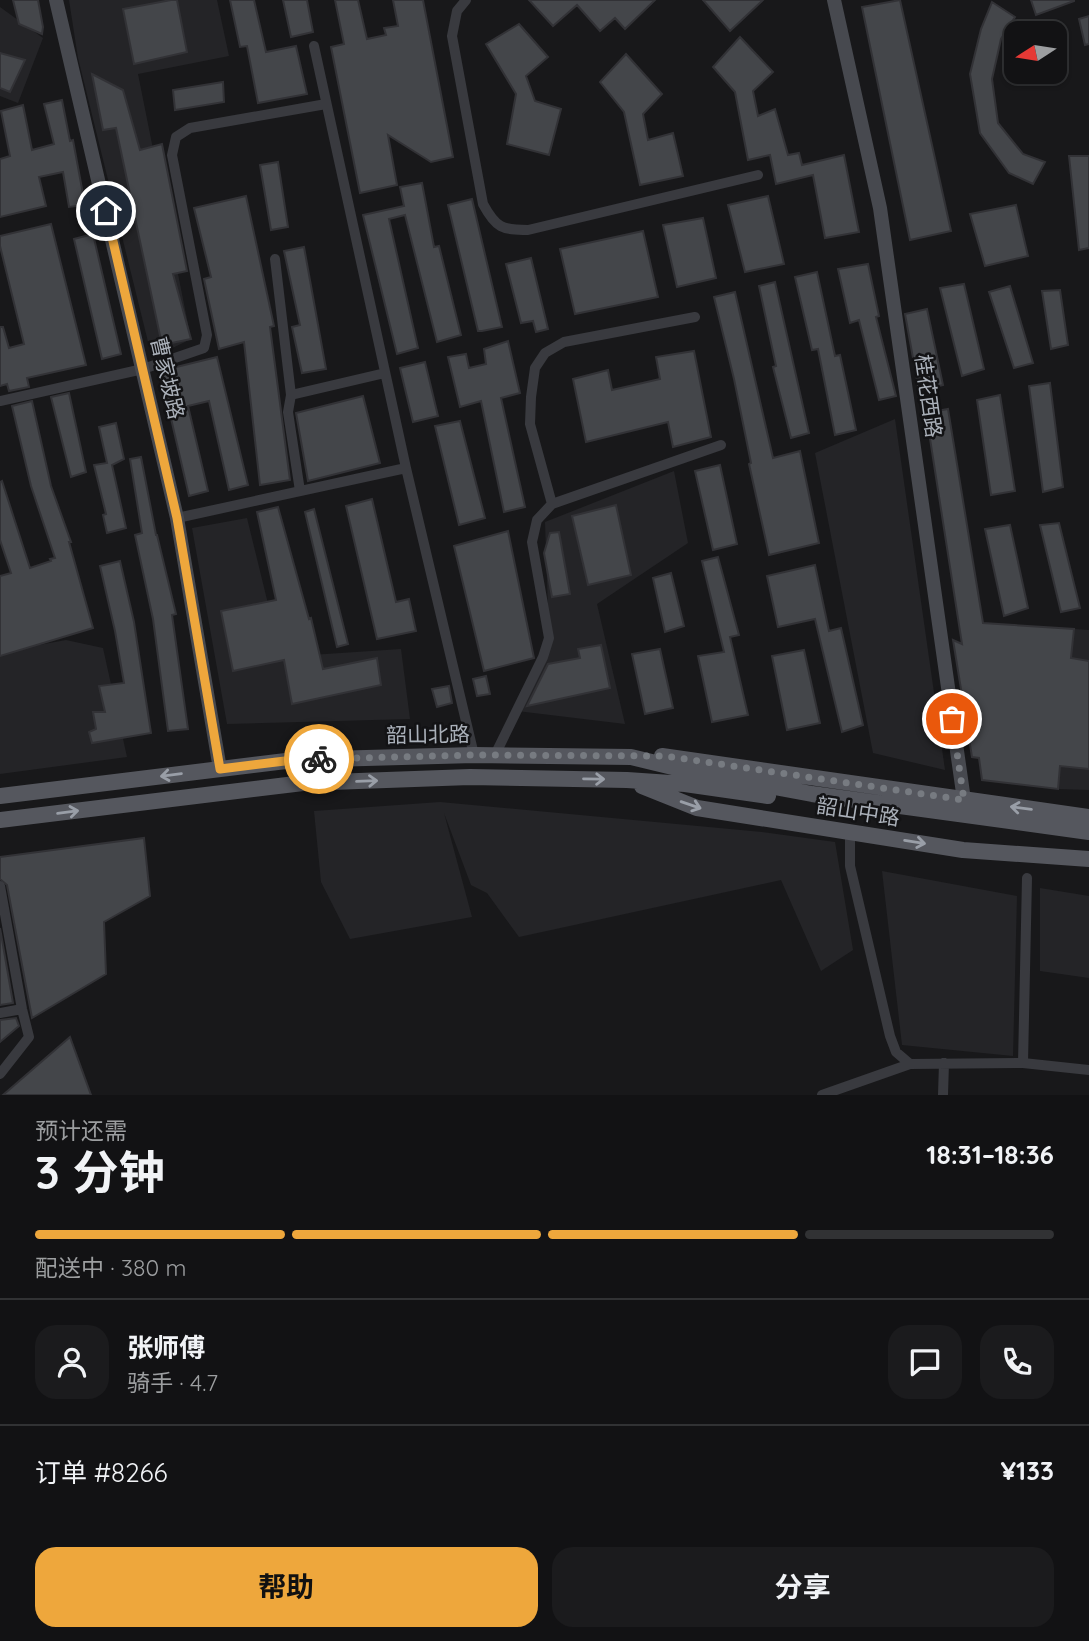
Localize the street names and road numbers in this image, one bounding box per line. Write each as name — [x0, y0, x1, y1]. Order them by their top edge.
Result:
street label: 曹家坡路 — [146, 334, 190, 422]
street label: 桂花西路 — [910, 352, 948, 439]
street label: 韶山北路 — [386, 720, 470, 748]
street label: 韶山中路 — [815, 792, 902, 830]

